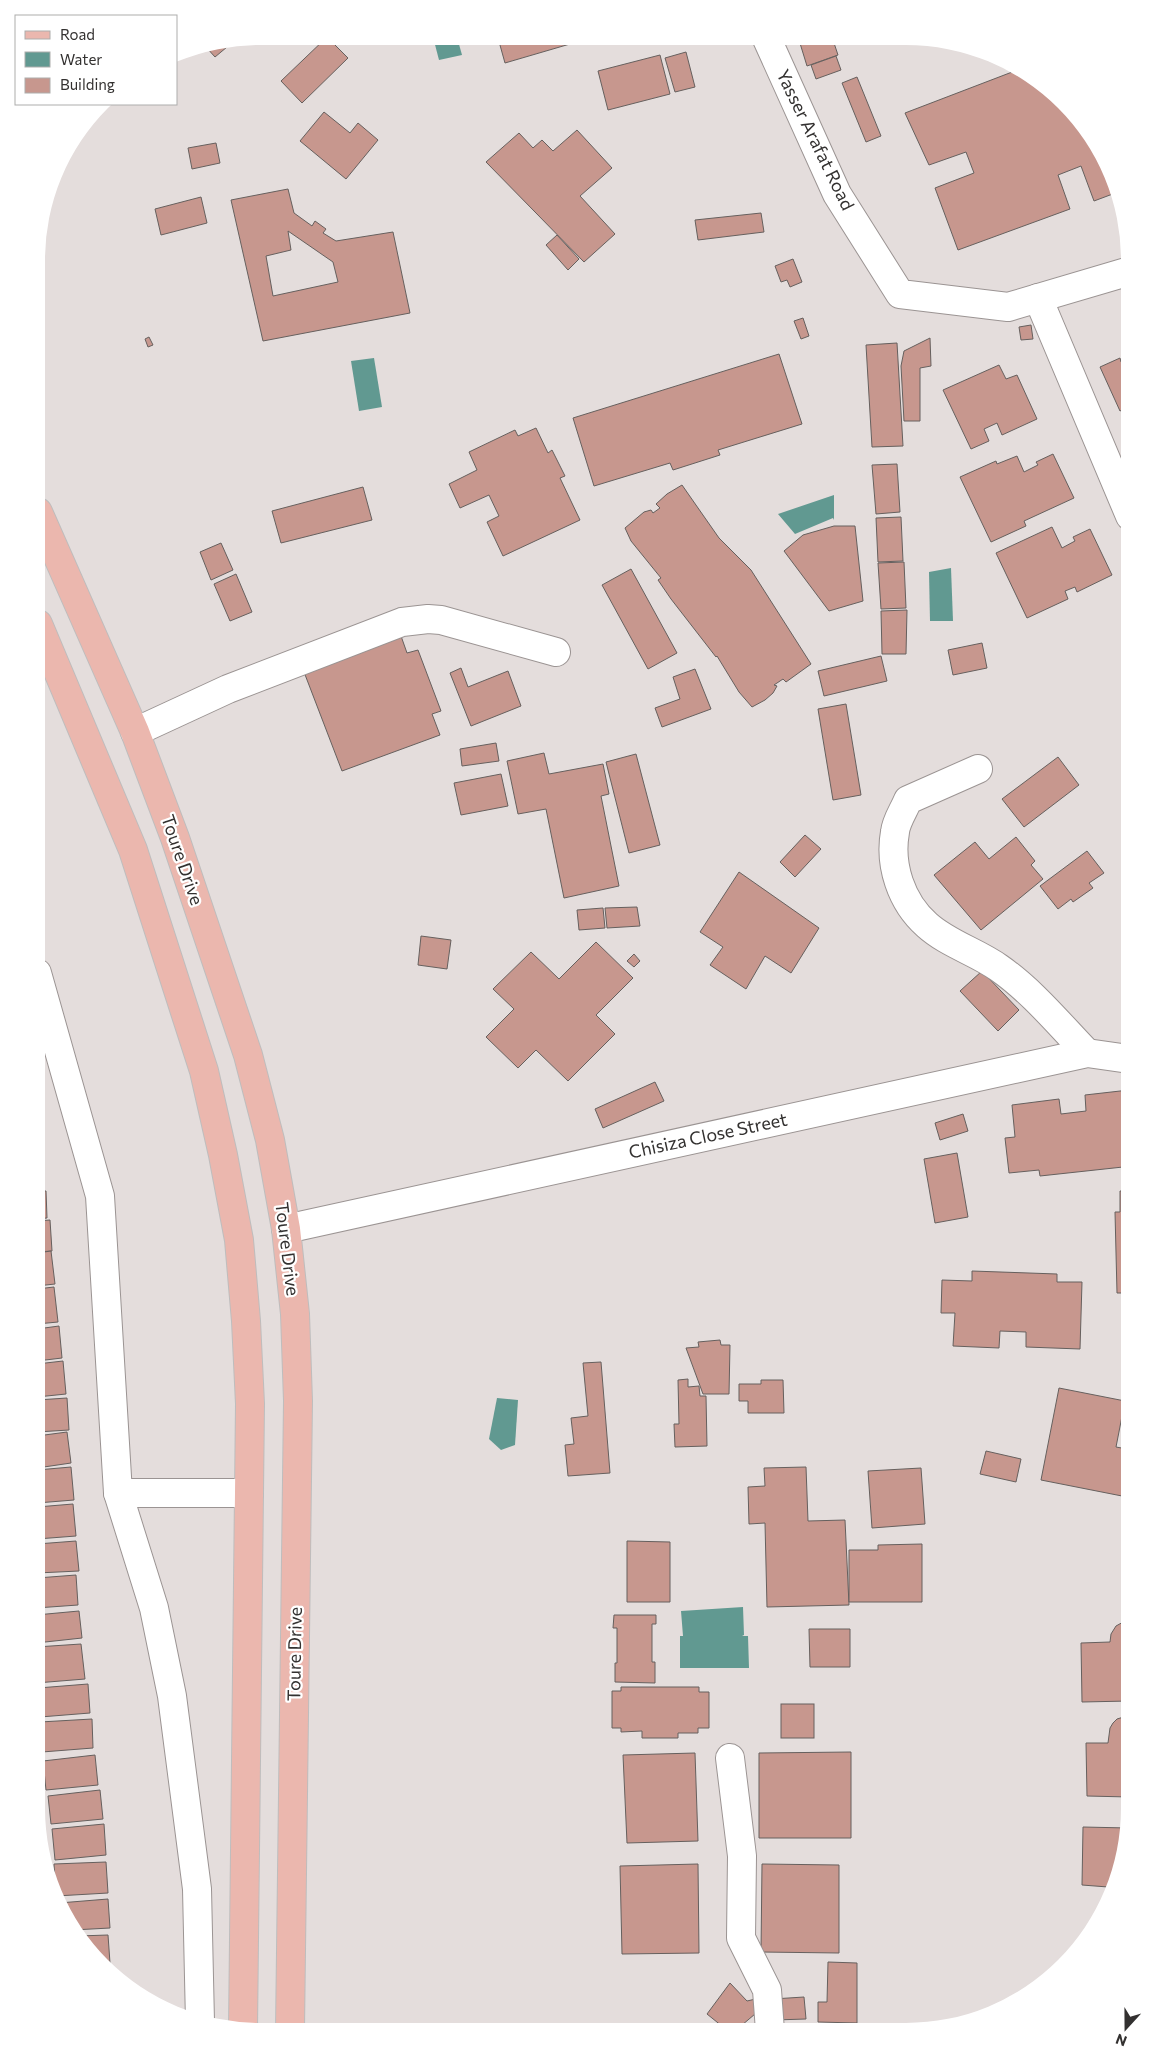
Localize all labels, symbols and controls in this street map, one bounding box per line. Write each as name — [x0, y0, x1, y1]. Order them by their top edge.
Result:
legend — [15, 15, 178, 105]
text: Road — [60, 25, 95, 43]
text: Water — [60, 50, 102, 68]
street label: Yasser Arafat Road — [772, 66, 860, 214]
text: Building — [60, 75, 115, 93]
street label: Toure Drive — [157, 812, 209, 908]
street label: Chisiza Close Street — [627, 1107, 789, 1163]
street label: Toure Drive — [271, 1201, 305, 1297]
street label: Toure Drive — [282, 1607, 306, 1701]
north arrow — [1101, 2003, 1151, 2053]
text: N — [1113, 2031, 1129, 2050]

